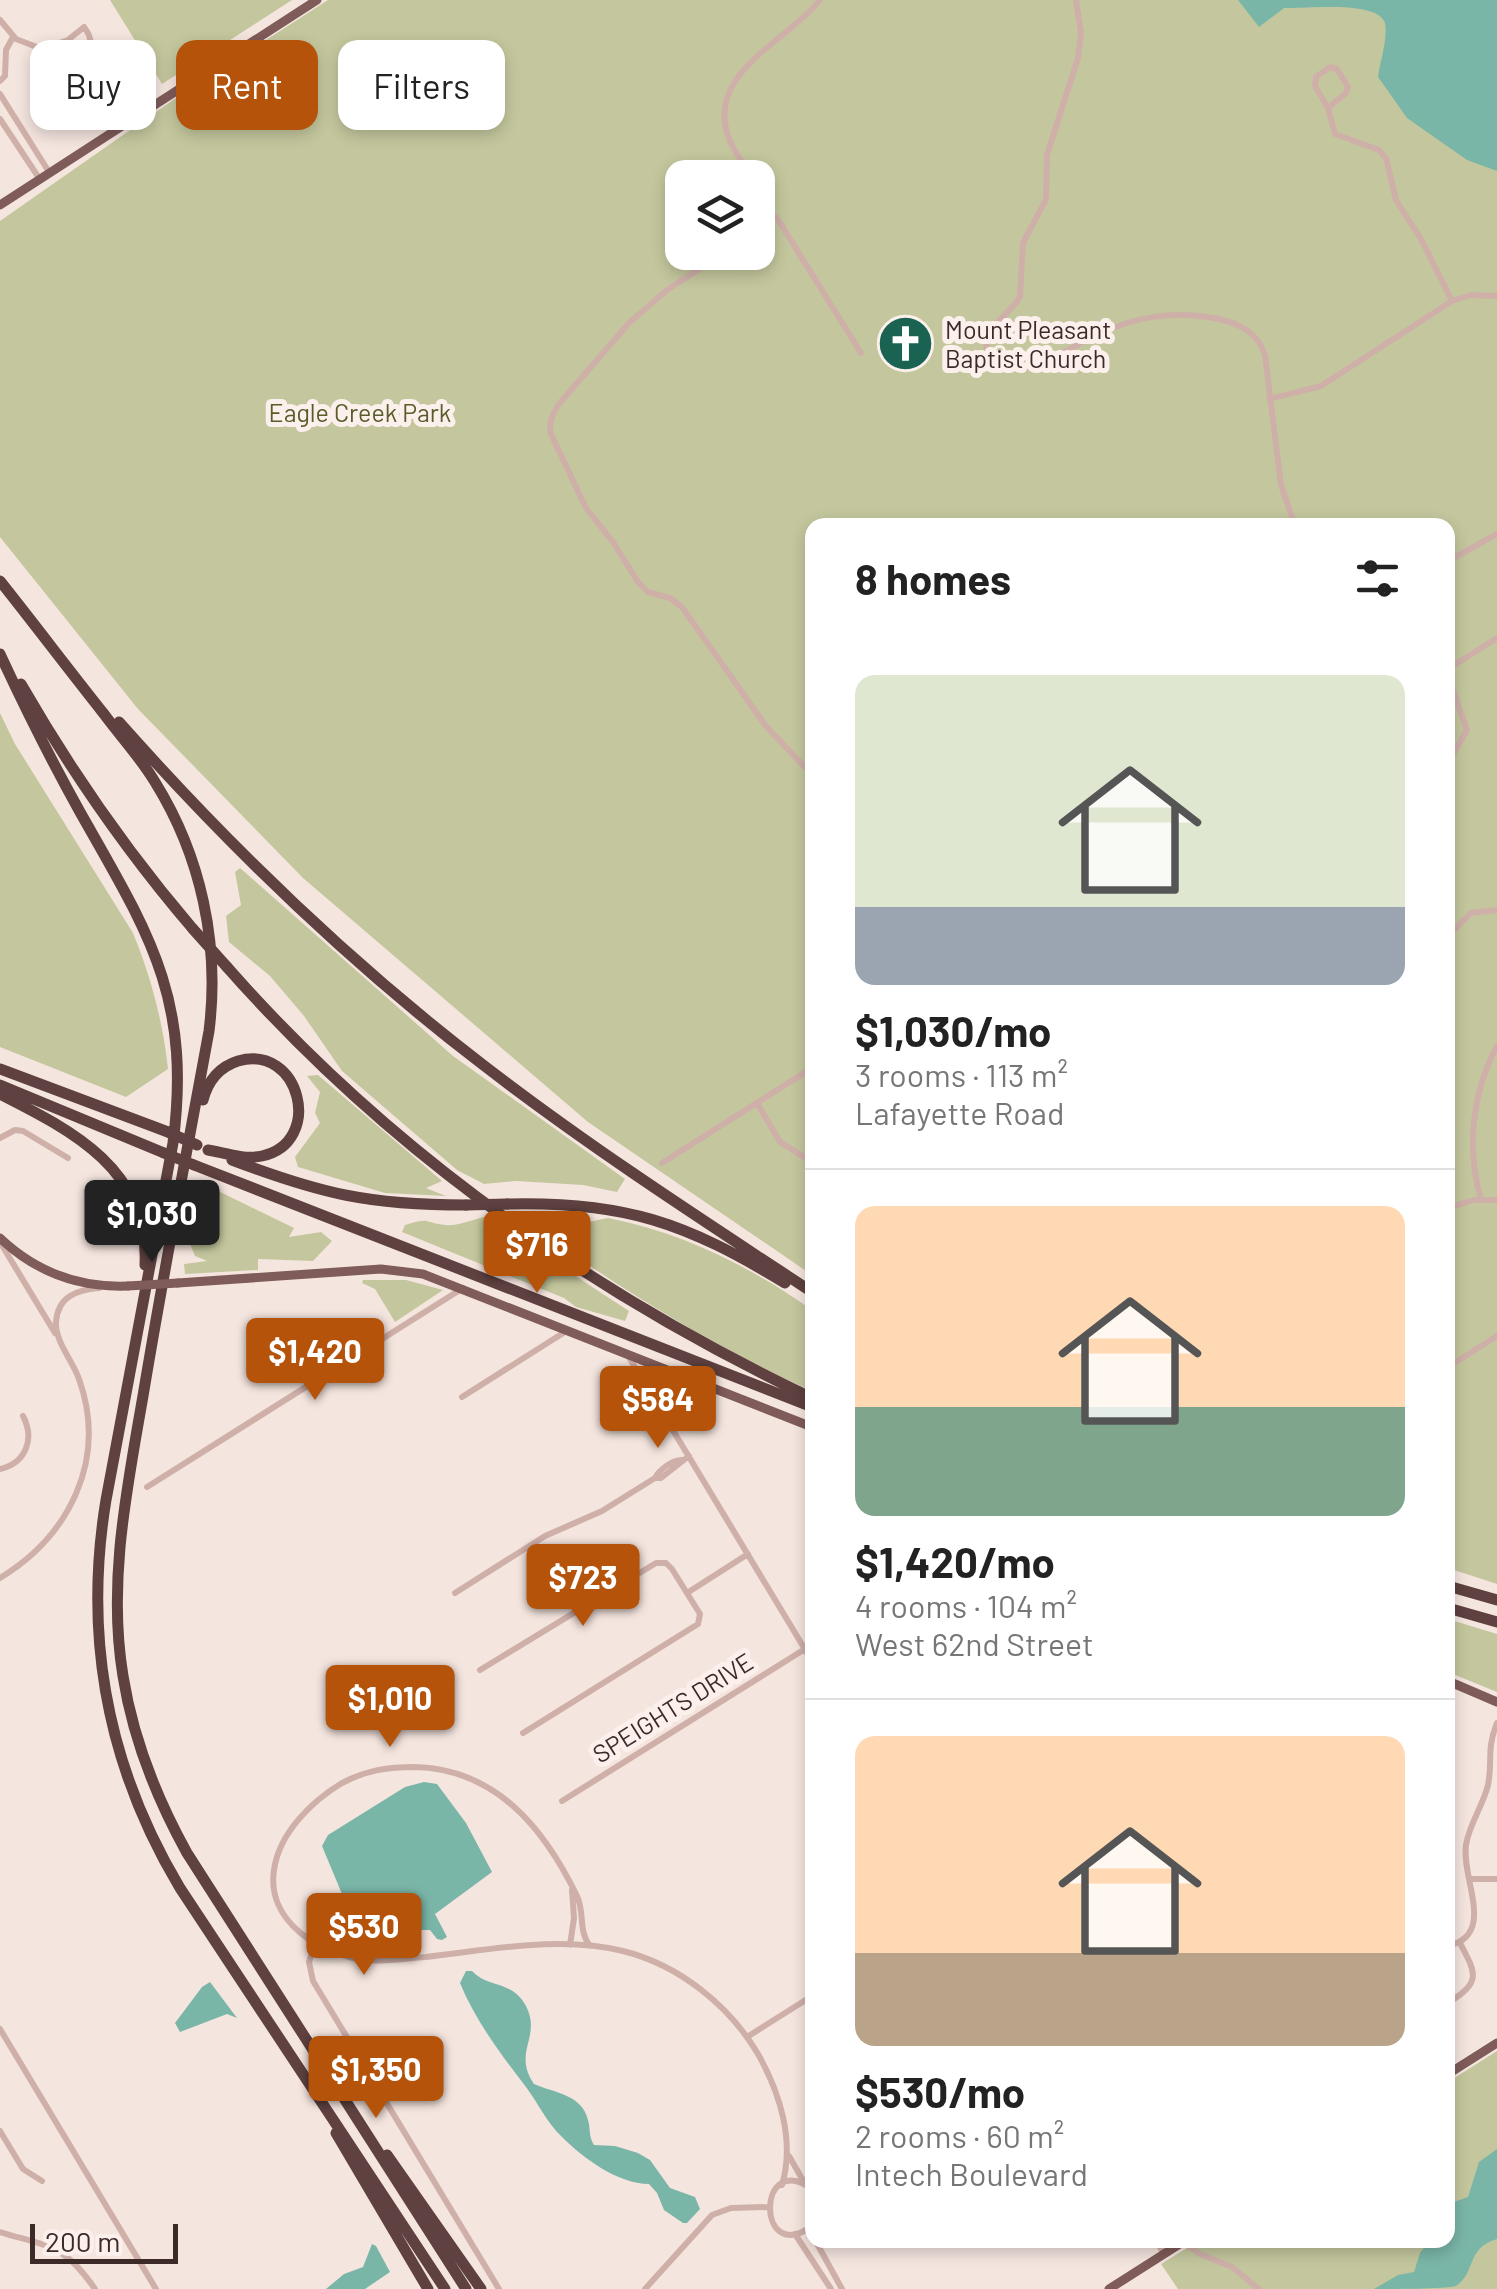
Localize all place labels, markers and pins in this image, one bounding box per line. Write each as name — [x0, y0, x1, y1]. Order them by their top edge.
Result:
church icon: Mount Pleasant Baptist Church — [876, 314, 936, 374]
place label: Mount Pleasant Baptist Church — [945, 314, 1111, 373]
pin: $1,030 — [71, 1180, 233, 1265]
pin: $716 — [478, 1211, 596, 1296]
pin: $1,420 — [234, 1318, 396, 1403]
pin: $584 — [599, 1366, 717, 1451]
pin: $723 — [524, 1544, 642, 1629]
pin: $1,010 — [309, 1665, 471, 1750]
pin: $530 — [305, 1893, 423, 1978]
pin: $1,350 — [295, 2036, 457, 2121]

